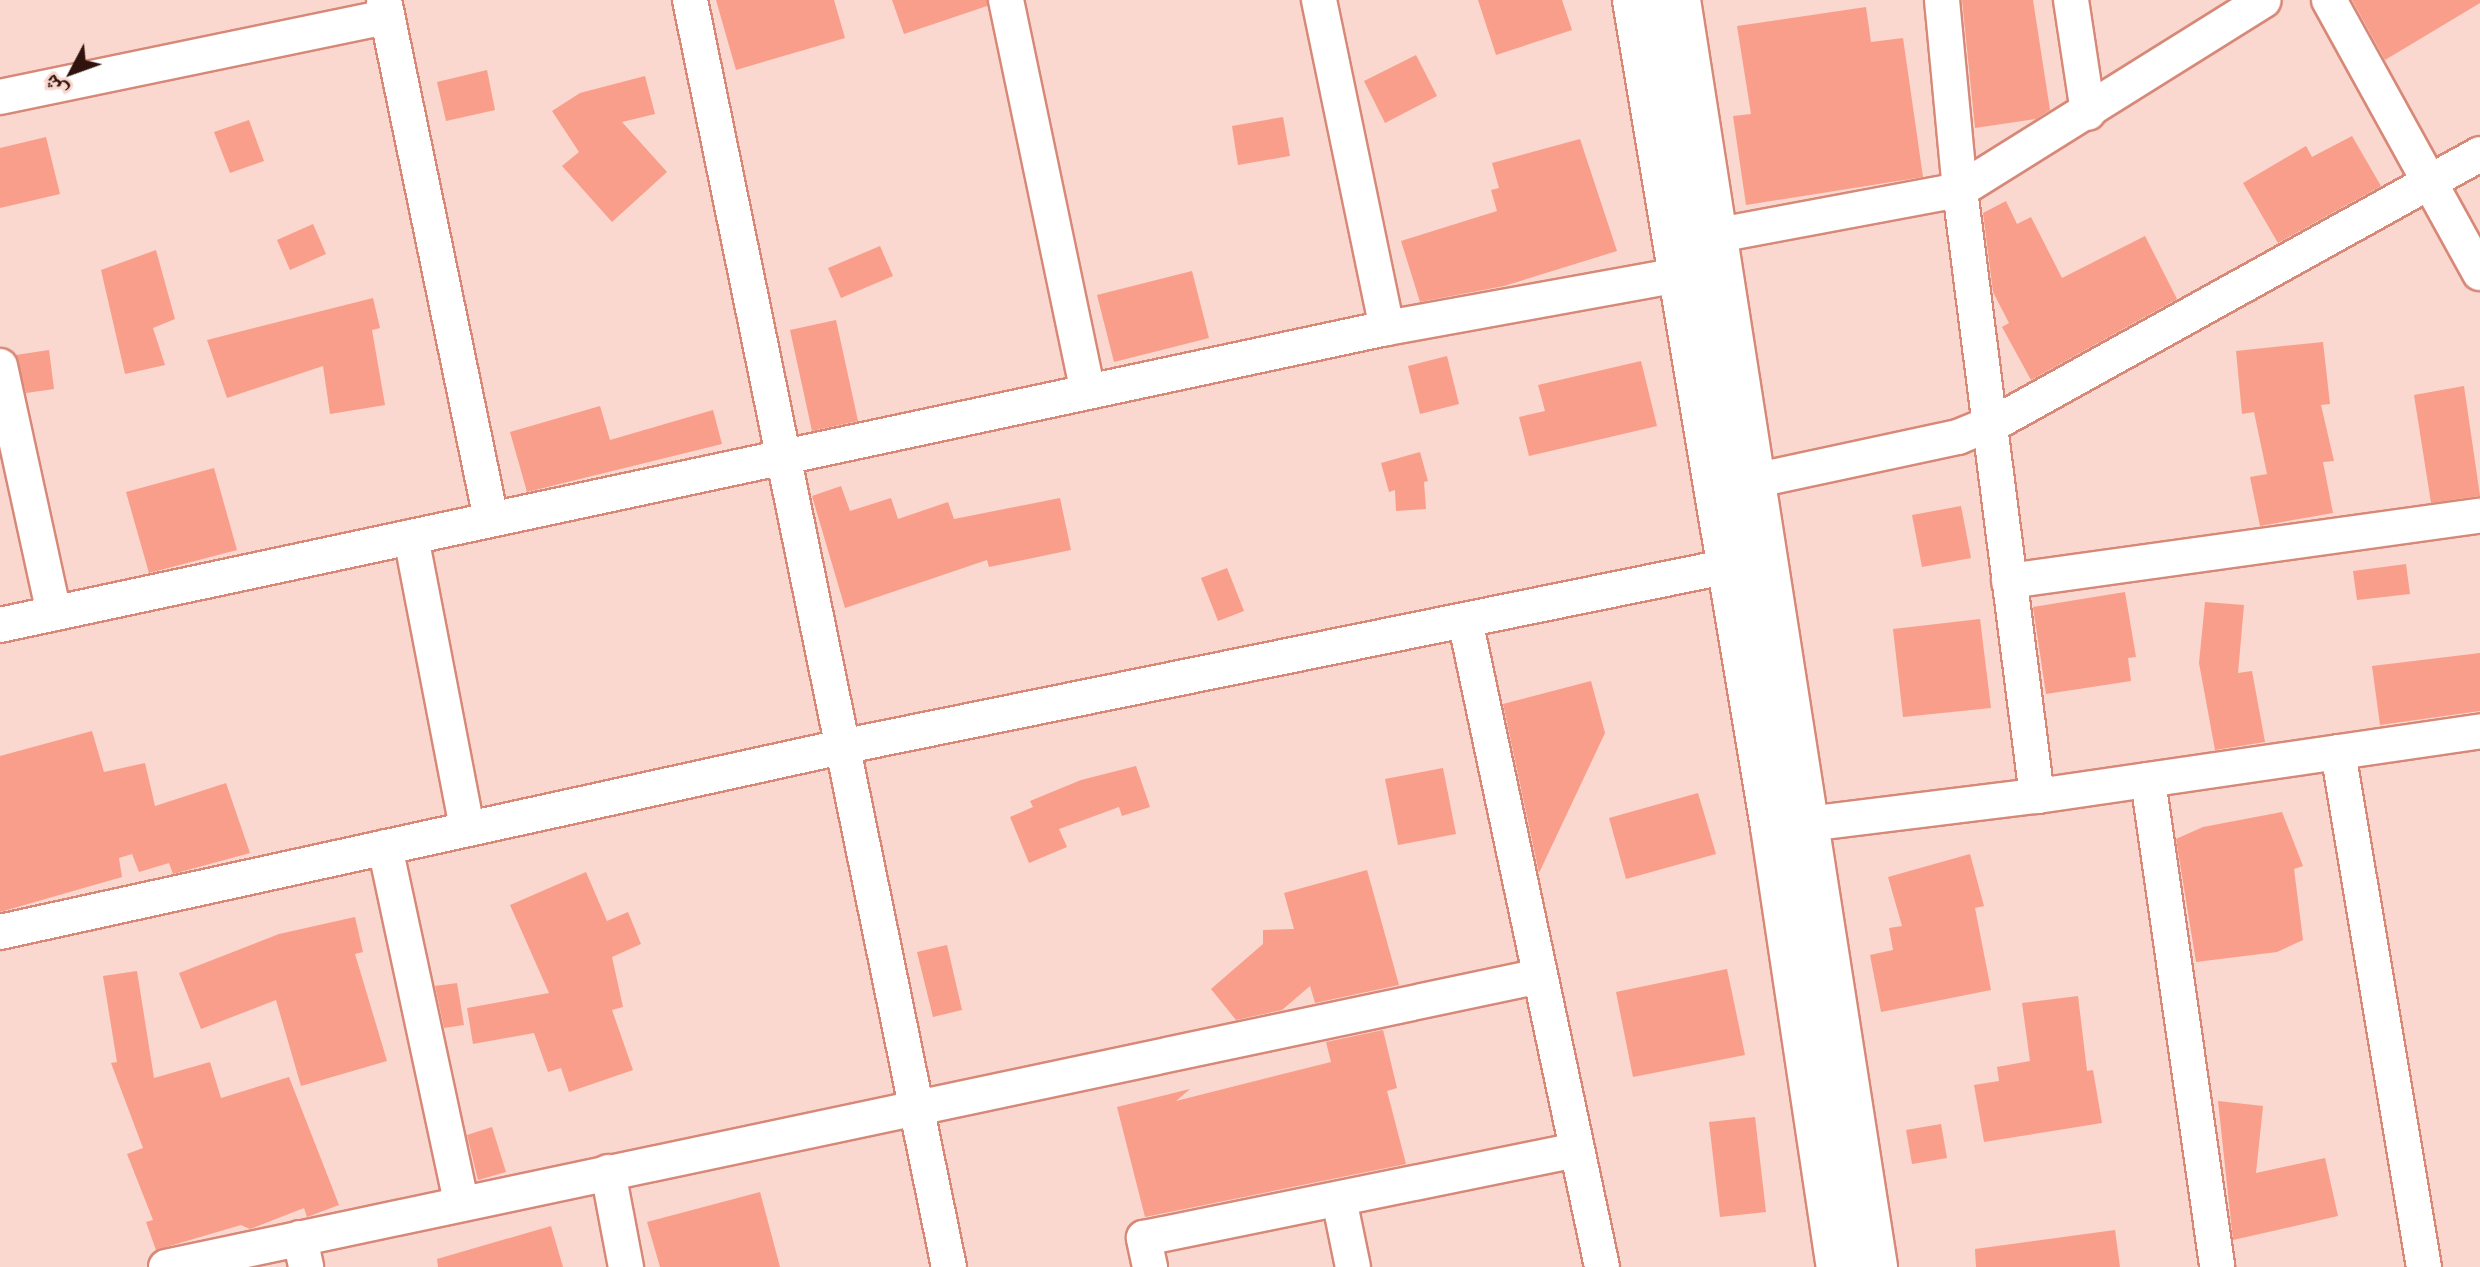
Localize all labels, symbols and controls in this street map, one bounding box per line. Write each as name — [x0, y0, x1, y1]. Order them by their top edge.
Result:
north arrow — [32, 32, 112, 112]
text: ش — [35, 69, 73, 106]

